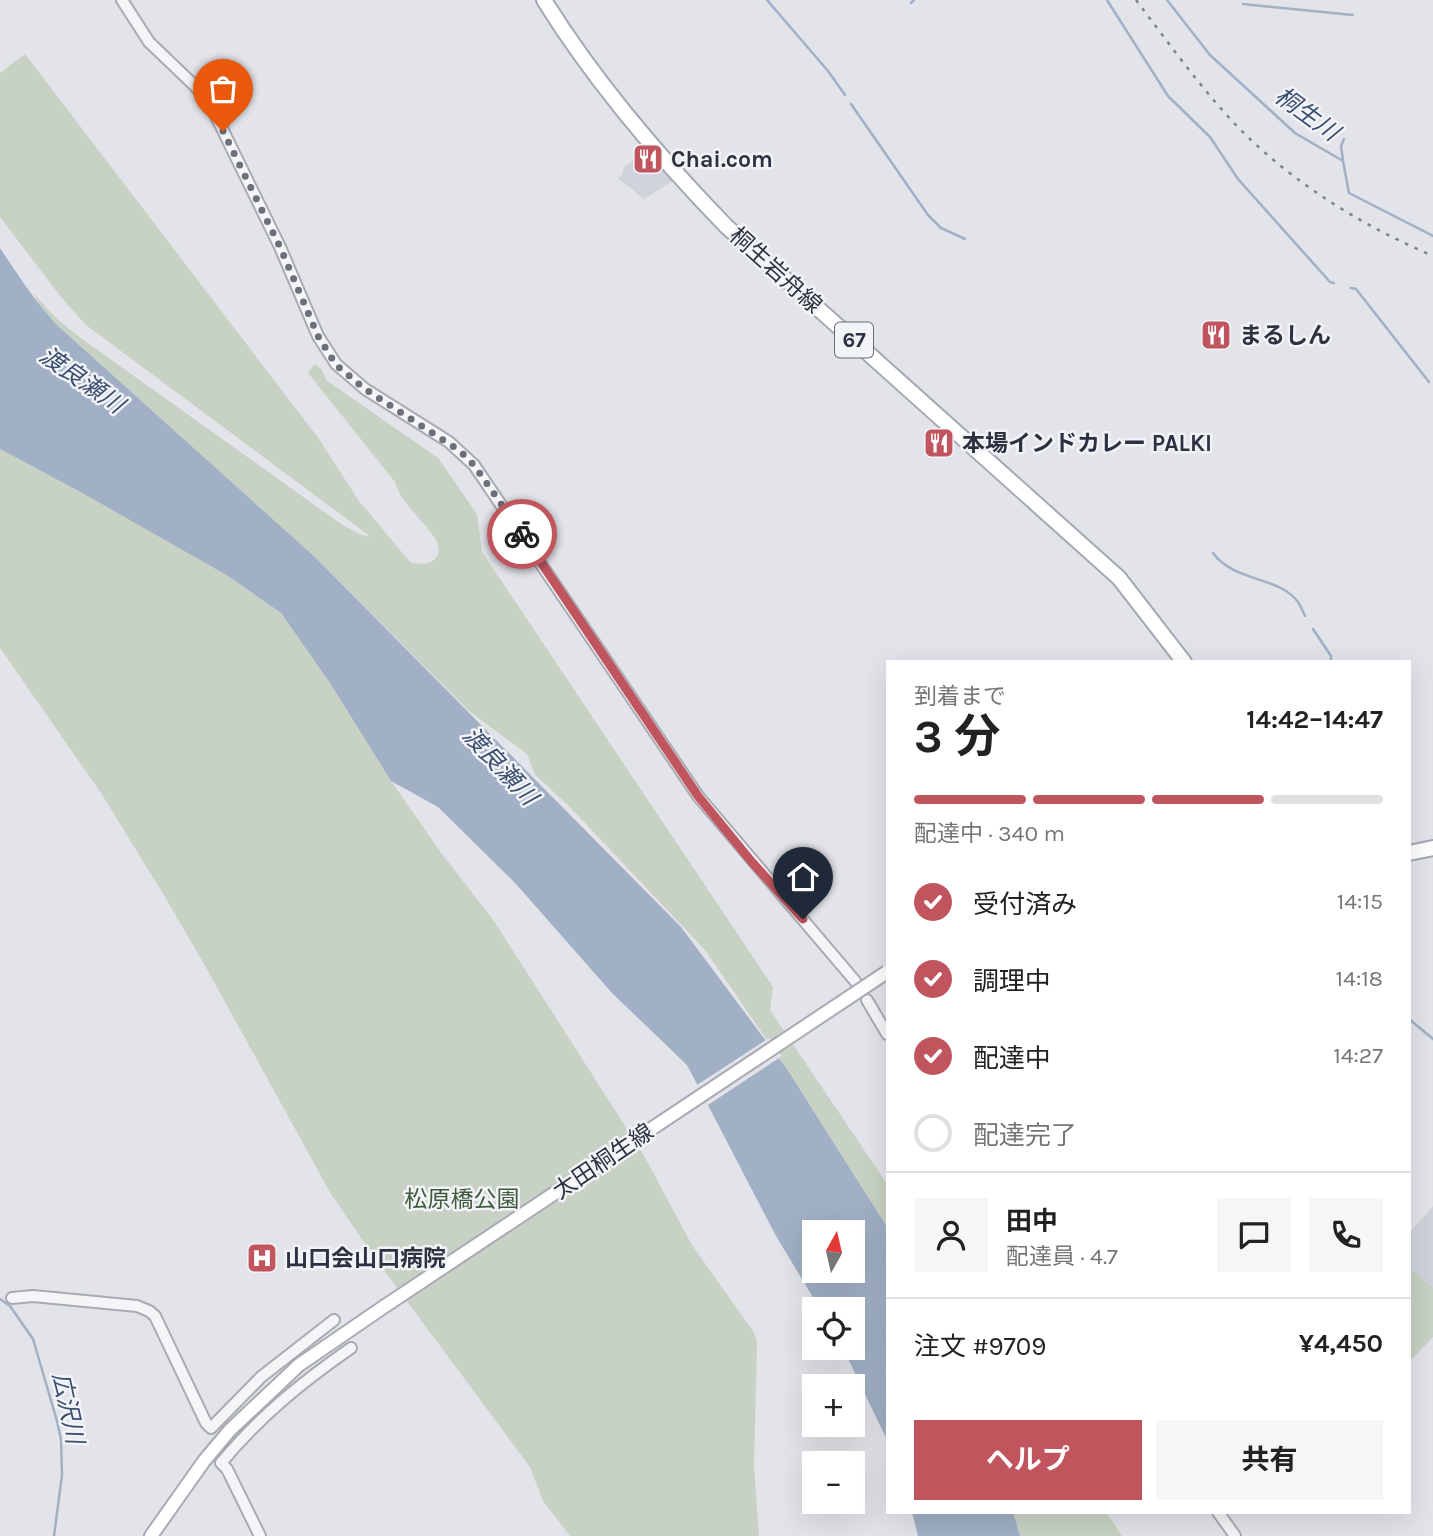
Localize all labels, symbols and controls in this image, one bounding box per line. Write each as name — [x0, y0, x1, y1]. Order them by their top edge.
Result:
pin — [193, 59, 253, 131]
icon: bag — [204, 70, 242, 108]
water label: 桐生川 — [1270, 82, 1347, 148]
restaurant icon: Chai.com — [631, 142, 665, 176]
place label: Chai.com — [671, 146, 773, 173]
street label: 桐生岩舟線 — [724, 222, 827, 319]
restaurant icon: まるしん — [1199, 318, 1233, 352]
road number: 67 — [835, 322, 873, 358]
place label: まるしん — [1239, 322, 1331, 349]
water label: 渡良瀬川 — [35, 341, 132, 421]
restaurant icon: 本場インドカレー PALKI — [922, 426, 956, 460]
place label: 本場インドカレー PALKI — [962, 430, 1212, 457]
courier — [487, 499, 557, 569]
icon: bike — [503, 515, 541, 553]
text: 到着まで — [914, 683, 1006, 710]
text: 14:42–14:47 — [1246, 704, 1383, 735]
text: 3 分 — [914, 710, 1000, 764]
water label: 渡良瀬川 — [457, 721, 545, 813]
text: 配達中 · 340 m — [914, 820, 1065, 847]
pin — [773, 847, 833, 919]
icon: home — [784, 858, 822, 896]
icon: check — [914, 883, 952, 921]
text: 14:15 — [1337, 888, 1383, 915]
text: 受付済み — [973, 889, 1077, 920]
icon: check — [914, 960, 952, 998]
text: 14:18 — [1336, 965, 1383, 992]
text: 調理中 — [973, 966, 1051, 997]
icon: check — [914, 1037, 952, 1075]
text: 14:27 — [1333, 1042, 1383, 1069]
text: 配達中 — [973, 1043, 1051, 1074]
street label: 太田桐生線 — [548, 1118, 658, 1205]
text: 配達完了 — [973, 1120, 1077, 1151]
park label: 松原橋公園 — [405, 1186, 520, 1213]
button: person — [914, 1198, 988, 1272]
button: chat — [1217, 1198, 1291, 1272]
button: phone — [1309, 1198, 1383, 1272]
text: 田中 — [1006, 1206, 1058, 1237]
north arrow — [802, 1220, 864, 1283]
map controls — [802, 1220, 865, 1514]
hospital icon: 山口会山口病院 — [245, 1241, 279, 1275]
text: 配達員 · 4.7 — [1006, 1243, 1118, 1270]
place label: 山口会山口病院 — [285, 1245, 446, 1272]
button: locate — [802, 1297, 865, 1360]
text: ¥4,450 — [1299, 1328, 1383, 1359]
text: 注文 #9709 — [914, 1331, 1046, 1362]
water label: 広沢川 — [47, 1370, 90, 1449]
button: + — [802, 1374, 865, 1437]
button: ヘルプ — [914, 1420, 1142, 1500]
button: 共有 — [1156, 1420, 1383, 1500]
button: − — [802, 1451, 865, 1514]

